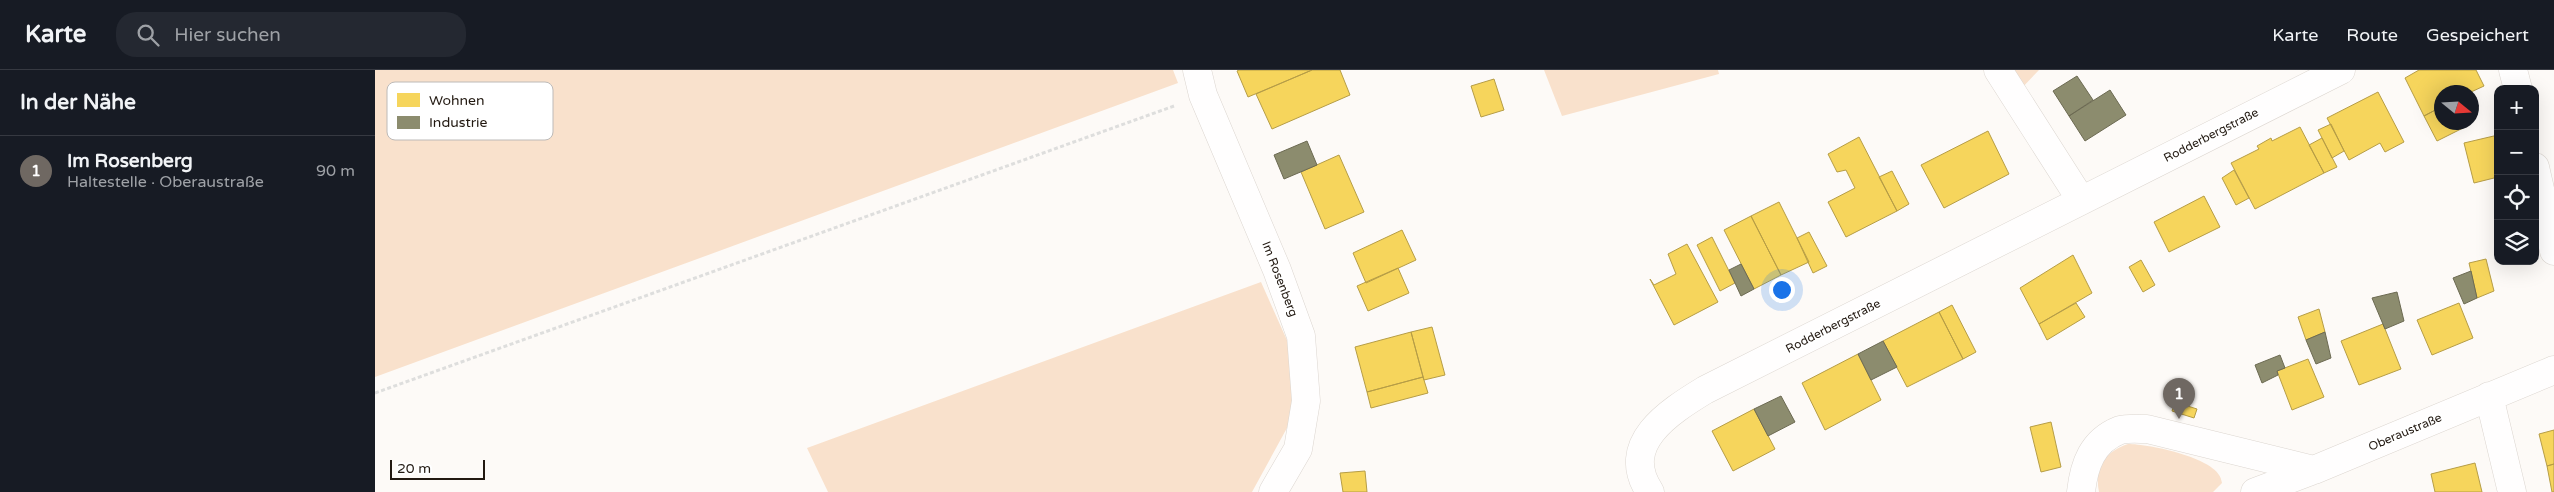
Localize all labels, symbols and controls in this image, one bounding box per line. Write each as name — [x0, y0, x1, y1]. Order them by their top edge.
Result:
search box — [116, 12, 466, 57]
text: Karte — [25, 20, 86, 49]
icon: search — [134, 21, 162, 49]
text: Hier suchen — [174, 24, 281, 46]
text: Karte — [2272, 24, 2318, 46]
text: Route — [2346, 24, 2398, 46]
text: Gespeichert — [2426, 24, 2529, 46]
legend — [387, 82, 553, 140]
north arrow — [2434, 85, 2479, 130]
map controls — [2494, 85, 2539, 265]
button: + — [2494, 85, 2539, 130]
text: In der Nähe — [20, 90, 136, 115]
text: Wohnen — [429, 92, 485, 109]
street label: Rodderbergstraße — [2161, 105, 2261, 165]
text: Industrie — [429, 114, 488, 131]
button: − — [2494, 130, 2539, 175]
text: Im Rosenberg — [67, 150, 193, 172]
text: 1 — [31, 161, 41, 181]
text: 90 m — [316, 161, 355, 181]
text: Haltestelle · Oberaustraße — [67, 172, 264, 192]
button: locate — [2494, 175, 2539, 220]
button: layers — [2494, 220, 2539, 265]
street label: Im Rosenberg — [1259, 239, 1301, 319]
your location — [1769, 277, 1795, 303]
street label: Rodderbergstraße — [1783, 296, 1883, 356]
pin: 1 — [2163, 378, 2195, 419]
street label: Oberaustraße — [2366, 410, 2444, 454]
scale bar — [390, 457, 485, 480]
text: 20 m — [397, 460, 431, 477]

